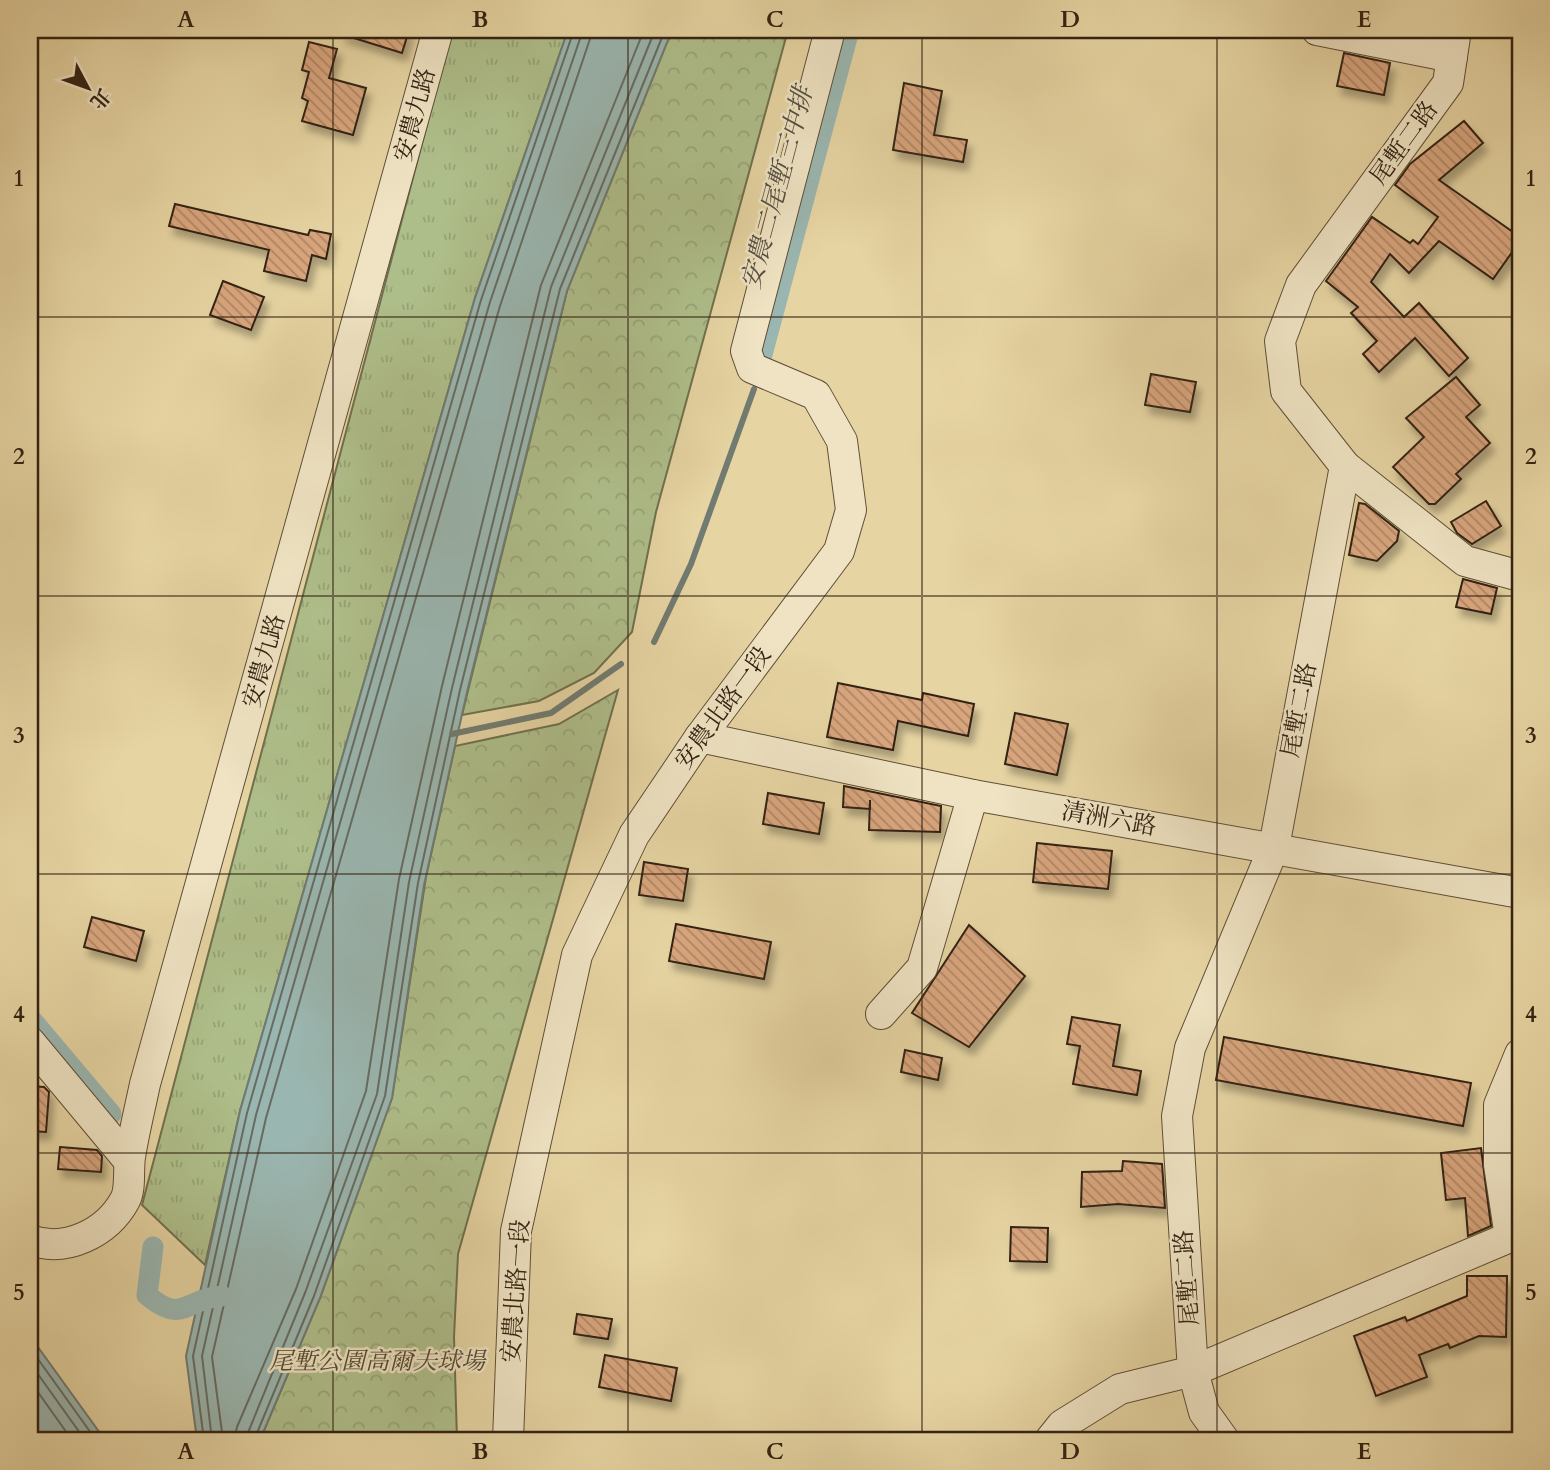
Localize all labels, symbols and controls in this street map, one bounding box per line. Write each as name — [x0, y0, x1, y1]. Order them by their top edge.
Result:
text: A — [177, 4, 195, 35]
text: B — [472, 4, 488, 35]
text: C — [766, 4, 784, 35]
text: D — [1060, 4, 1080, 35]
text: E — [1357, 4, 1371, 35]
north arrow — [52, 52, 122, 122]
street label: 安農九路 — [387, 64, 443, 166]
water label: 安農二尾塹三中排 — [733, 79, 822, 293]
text: 北 — [84, 83, 116, 114]
street label: 尾塹二路 — [1362, 94, 1446, 192]
text: 1 — [13, 163, 25, 194]
text: 1 — [1525, 163, 1537, 194]
text: 2 — [13, 441, 25, 472]
text: 2 — [1525, 441, 1537, 472]
street label: 安農九路 — [235, 610, 293, 712]
street label: 安農北路一段 — [667, 640, 779, 776]
street label: 尾塹二路 — [1274, 660, 1324, 760]
text: 3 — [13, 720, 25, 751]
text: 3 — [1525, 720, 1537, 751]
street label: 清洲六路 — [1059, 794, 1159, 844]
text: 4 — [13, 999, 25, 1030]
text: 4 — [1525, 999, 1537, 1030]
street label: 安農北路一段 — [495, 1218, 537, 1364]
street label: 尾塹二路 — [1167, 1229, 1207, 1327]
text: 5 — [13, 1277, 25, 1308]
text: 5 — [1525, 1277, 1537, 1308]
park label: 尾塹公園高爾夫球場 — [269, 1345, 487, 1378]
text: A — [177, 1436, 195, 1467]
text: B — [472, 1436, 488, 1467]
text: C — [766, 1436, 784, 1467]
text: D — [1060, 1436, 1080, 1467]
text: E — [1357, 1436, 1371, 1467]

